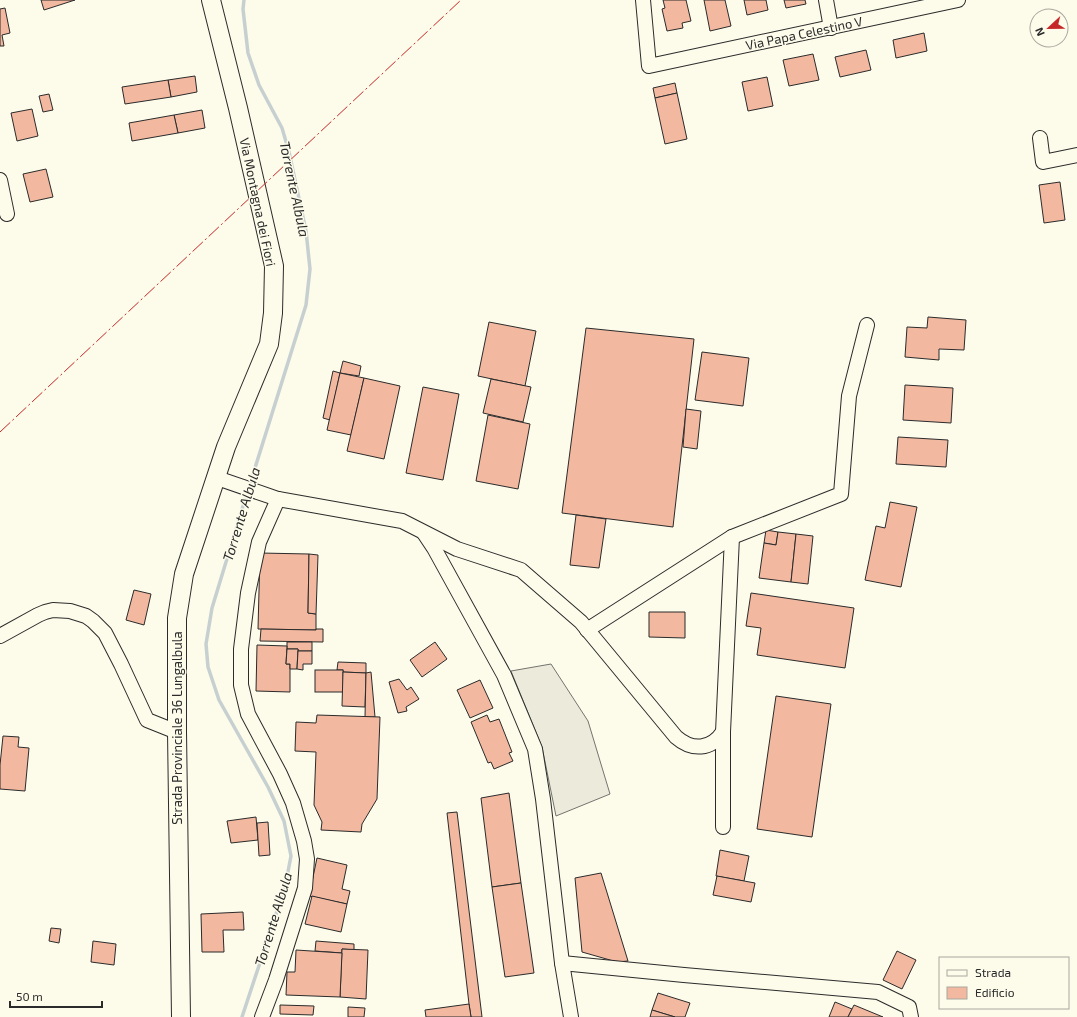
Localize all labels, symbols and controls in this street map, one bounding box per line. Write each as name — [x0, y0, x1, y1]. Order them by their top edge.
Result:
north arrow — [1029, 8, 1069, 48]
street label: Via Papa Celestino V — [744, 13, 864, 53]
text: N — [1032, 26, 1047, 38]
street label: Via Montagna dei Fiori — [237, 136, 279, 268]
water label: Torrente Albula — [277, 140, 313, 238]
water label: Torrente Albula — [219, 465, 263, 563]
street label: Strada Provinciale 36 Lungalbula — [169, 631, 185, 825]
water label: Torrente Albula — [251, 870, 295, 968]
legend — [939, 957, 1069, 1009]
text: Strada — [975, 965, 1011, 979]
scale bar — [10, 983, 102, 1009]
text: Edificio — [975, 985, 1015, 999]
text: 50 m — [16, 989, 43, 1003]

